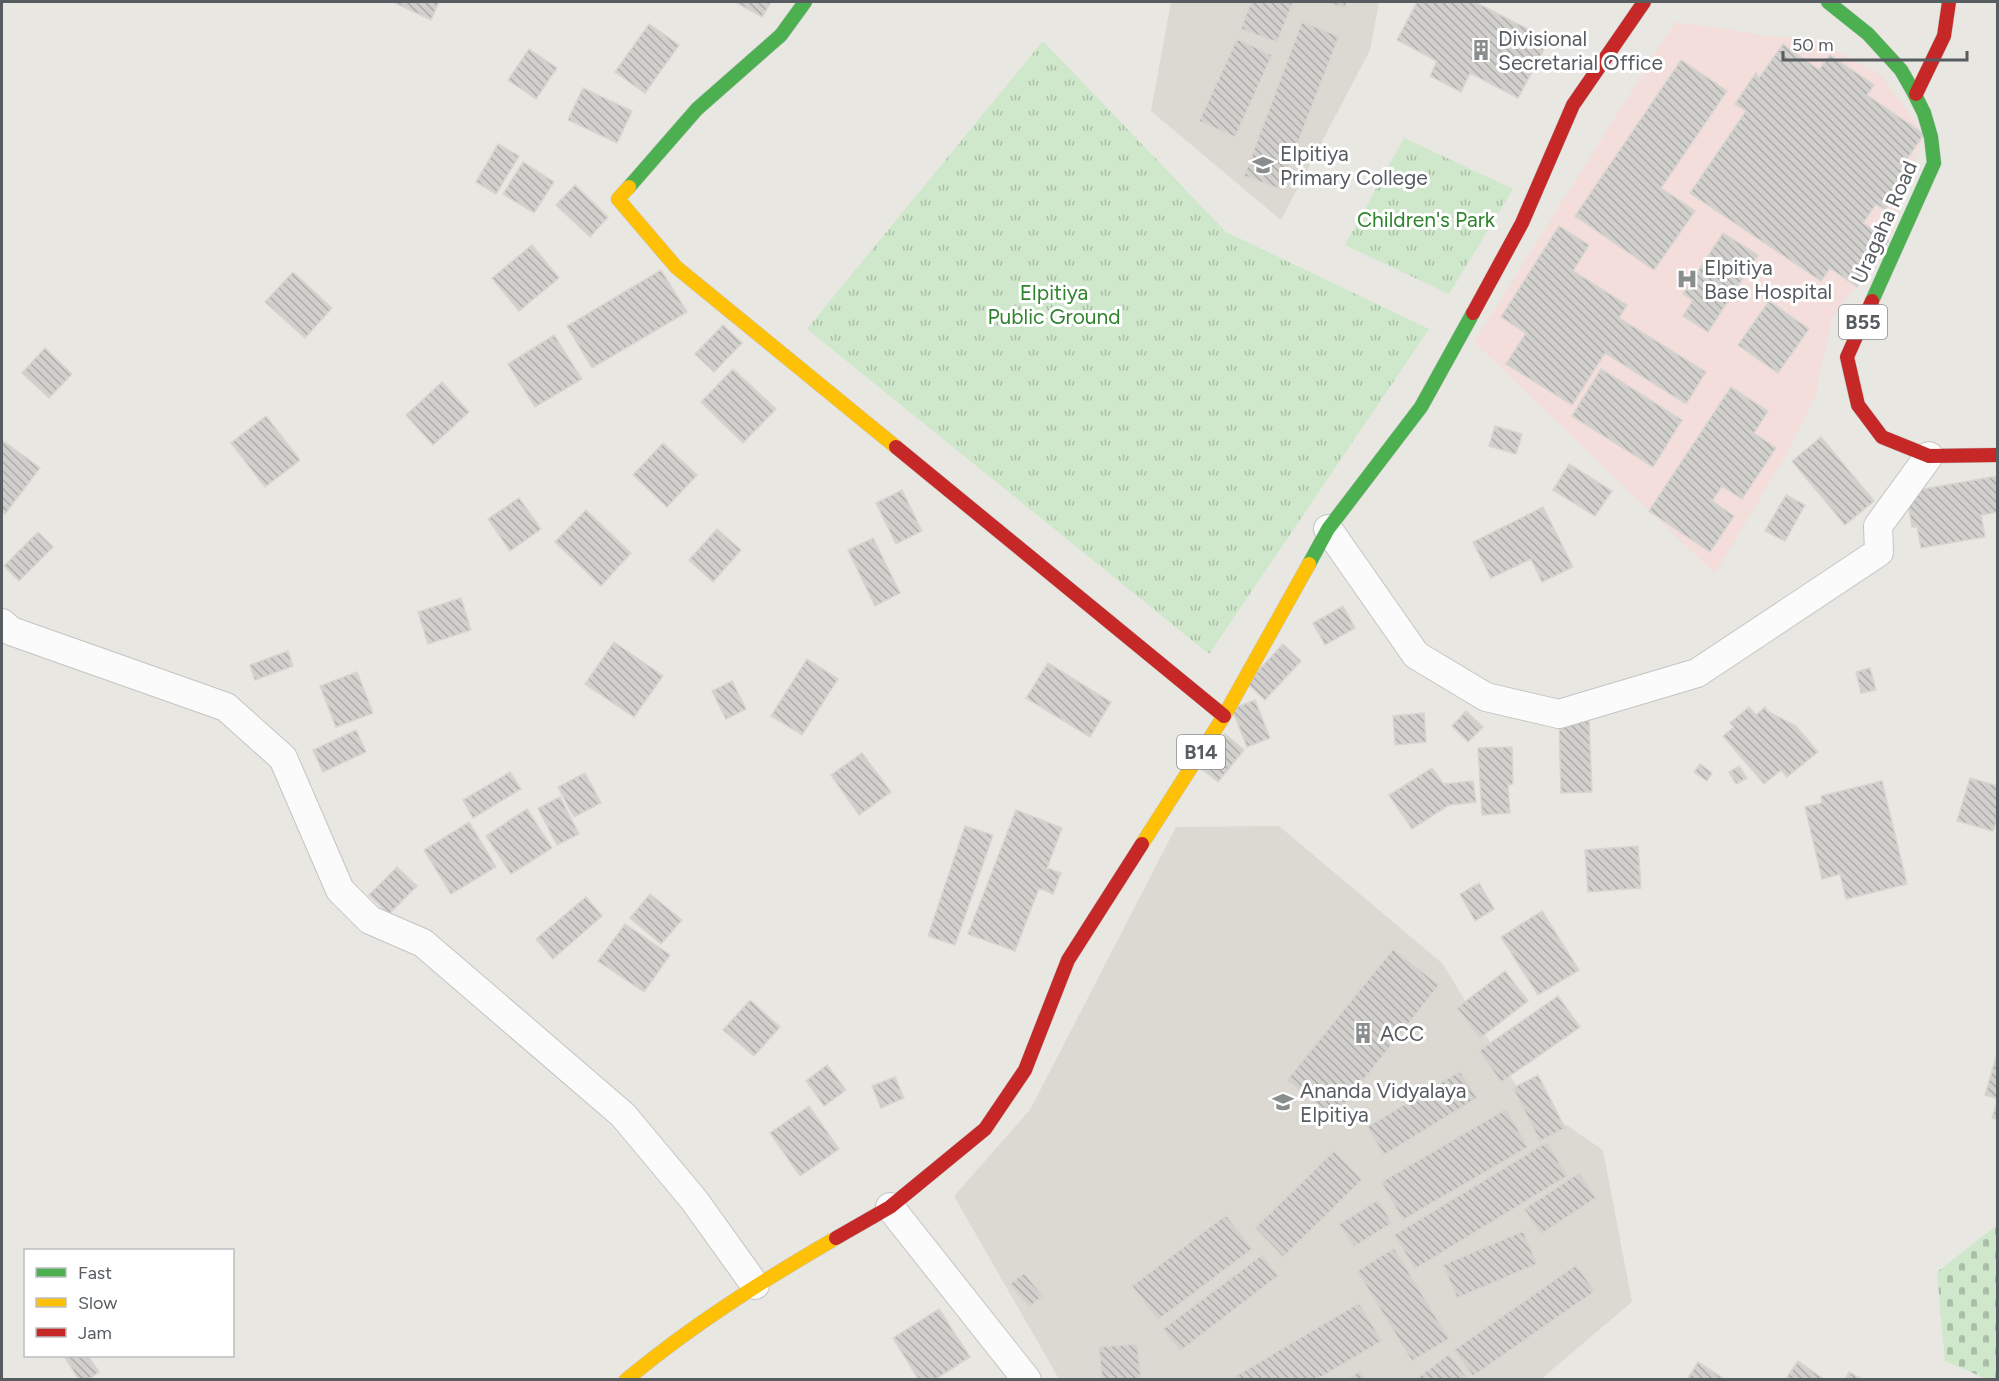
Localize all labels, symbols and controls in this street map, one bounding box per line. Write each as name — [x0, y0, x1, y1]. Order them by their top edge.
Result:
scale bar — [1783, 24, 1968, 62]
place label: Divisional Secretarial Office — [1498, 26, 1663, 75]
text: 50 m — [1792, 34, 1834, 56]
building icon: Divisional Secretarial Office — [1469, 38, 1493, 62]
place label: Elpitiya Primary College — [1280, 141, 1428, 190]
school or university icon: Elpitiya Primary College — [1251, 153, 1275, 177]
street label: Uragaha Road — [1846, 157, 1922, 287]
park label: Children's Park — [1357, 207, 1496, 232]
place label: Elpitiya Base Hospital — [1704, 255, 1832, 304]
hospital icon: Elpitiya Base Hospital — [1675, 267, 1699, 291]
park label: Elpitiya Public Ground — [987, 280, 1121, 329]
road number: B55 — [1839, 305, 1887, 339]
road number: B14 — [1177, 735, 1225, 769]
building icon: ACC — [1351, 1021, 1375, 1045]
place label: ACC — [1380, 1021, 1424, 1046]
place label: Ananda Vidyalaya Elpitiya — [1300, 1078, 1467, 1127]
school or university icon: Ananda Vidyalaya Elpitiya — [1271, 1090, 1295, 1114]
legend — [24, 1249, 234, 1357]
text: Fast — [78, 1262, 112, 1284]
text: Slow — [78, 1292, 117, 1314]
text: Jam — [78, 1322, 112, 1344]

